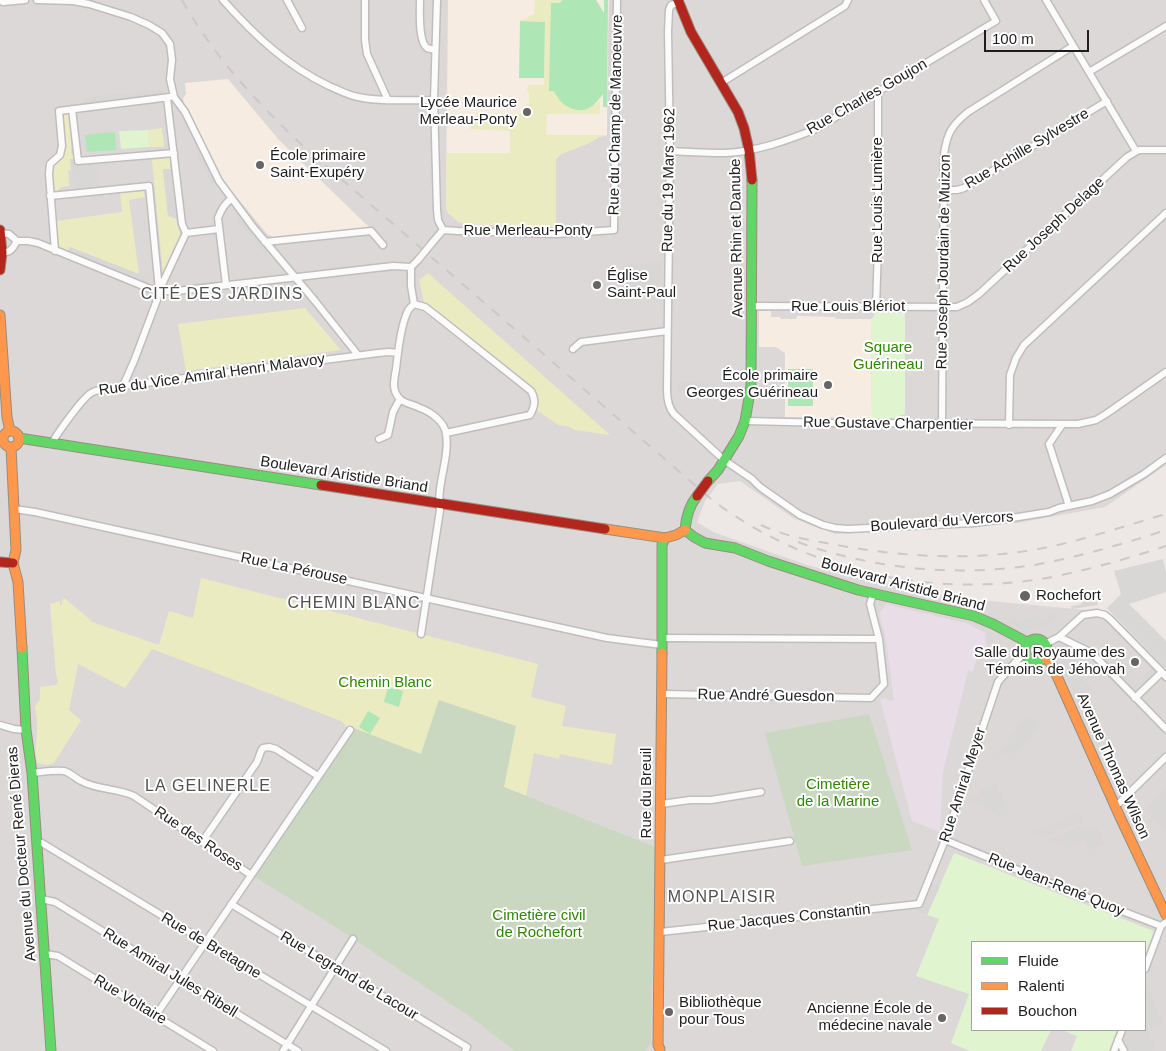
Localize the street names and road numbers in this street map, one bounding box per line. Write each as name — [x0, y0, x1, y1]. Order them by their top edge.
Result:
street label: Rue du Champ de Manoeuvre — [605, 14, 627, 216]
street label: Rue Charles Goujon — [804, 55, 930, 139]
street label: Rue Achille Sylvestre — [962, 105, 1092, 193]
street label: Rue du 19 Mars 1962 — [659, 108, 679, 252]
street label: Rue Louis Lumière — [869, 137, 887, 263]
street label: Rue Joseph Jourdain de Muizon — [933, 154, 955, 370]
street label: Avenue Rhin et Danube — [727, 158, 747, 318]
street label: Rue Joseph Delage — [1000, 173, 1108, 277]
street label: Rue Merleau-Ponty — [463, 222, 593, 240]
street label: Rue Louis Blériot — [791, 298, 905, 316]
street label: Rue du Vice Amiral Henri Malavoy — [98, 350, 326, 400]
street label: Rue Gustave Charpentier — [803, 414, 973, 434]
street label: Boulevard Aristide Briand — [259, 453, 429, 497]
street label: Boulevard du Vercors — [870, 508, 1014, 536]
street label: Rue La Pérouse — [239, 549, 349, 589]
street label: Boulevard Aristide Briand — [819, 554, 987, 616]
street label: Rue André Guesdon — [697, 686, 835, 706]
street label: Avenue Thomas Wilson — [1073, 690, 1153, 842]
street label: Rue Amiral Meyer — [936, 725, 990, 845]
street label: Avenue du Docteur René Dieras — [4, 746, 40, 962]
street label: Rue du Breuil — [638, 748, 656, 838]
street label: Rue des Roses — [150, 803, 246, 875]
street label: Rue Jean-René Quoy — [985, 849, 1127, 921]
street label: Rue Jacques Constantin — [707, 901, 871, 935]
street label: Rue de Bretagne — [158, 909, 264, 983]
street label: Rue Amiral Jules Ribell — [99, 924, 241, 1022]
street label: Rue Legrand de Lacour — [277, 928, 421, 1024]
street label: Rue Voltaire — [90, 971, 170, 1029]

